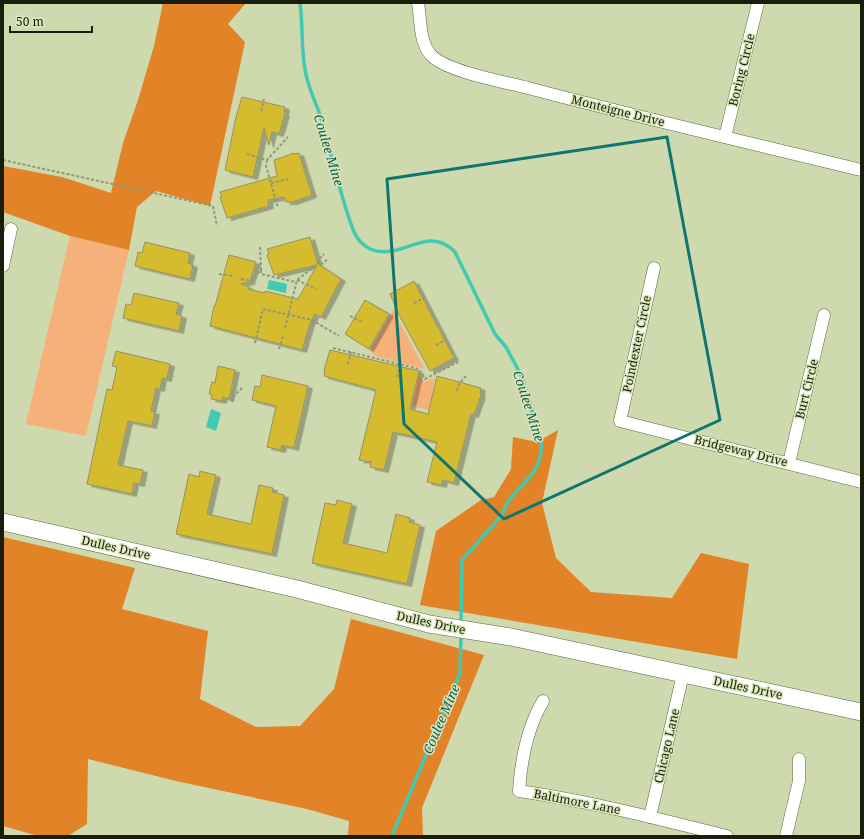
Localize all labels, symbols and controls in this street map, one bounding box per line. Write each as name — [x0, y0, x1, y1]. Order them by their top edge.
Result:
scale bar — [10, 8, 92, 34]
text: 50 m — [16, 13, 44, 30]
street label: Boring Circle — [724, 32, 759, 108]
street label: Monteigne Drive — [570, 91, 667, 130]
water label: Coulee Mine — [310, 112, 349, 189]
street label: Poindexter Circle — [618, 294, 655, 394]
street label: Burt Circle — [791, 357, 822, 421]
water label: Coulee Mine — [509, 368, 549, 444]
street label: Bridgeway Drive — [693, 431, 790, 470]
street label: Dulles Drive — [80, 531, 152, 564]
street label: Dulles Drive — [395, 607, 467, 638]
street label: Dulles Drive — [712, 672, 784, 703]
water label: Coulee Mine — [418, 681, 464, 757]
street label: Chicago Lane — [650, 707, 683, 785]
street label: Baltimore Lane — [532, 785, 622, 818]

